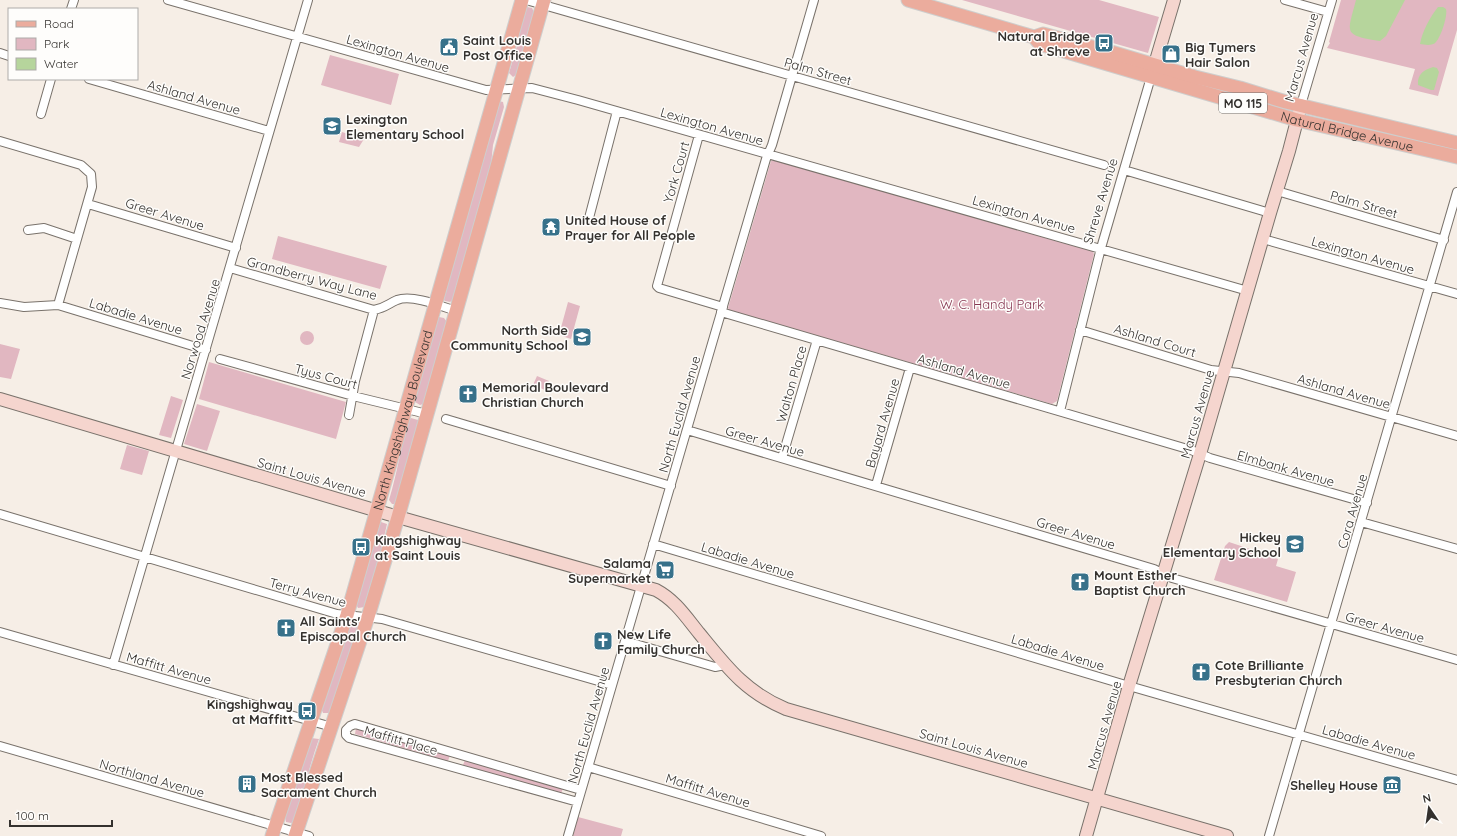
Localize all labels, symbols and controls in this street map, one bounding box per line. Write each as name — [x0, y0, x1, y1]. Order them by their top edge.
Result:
legend — [8, 8, 138, 80]
street label: Marcus Avenue — [1281, 11, 1321, 103]
text: Road — [44, 16, 74, 31]
place label: Natural Bridge at Shreve — [997, 28, 1090, 59]
street label: Lexington Avenue — [345, 31, 451, 75]
place label: Saint Louis Post Office — [463, 32, 533, 63]
bus stop icon: Natural Bridge at Shreve — [1093, 32, 1115, 54]
text: Park — [44, 36, 69, 51]
public building icon: Saint Louis Post Office — [438, 36, 460, 58]
place label: Big Tymers Hair Salon — [1185, 39, 1256, 70]
shop icon: Big Tymers Hair Salon — [1160, 43, 1182, 65]
street label: Palm Street — [782, 54, 854, 88]
text: Water — [44, 56, 79, 71]
street label: Ashland Avenue — [146, 76, 242, 118]
road number: MO 115 — [1219, 93, 1267, 113]
street label: Lexington Avenue — [659, 104, 765, 148]
street label: Natural Bridge Avenue — [1279, 108, 1415, 155]
place label: Lexington Elementary School — [346, 111, 464, 142]
school or university icon: Lexington Elementary School — [321, 115, 343, 137]
street label: York Court — [660, 139, 692, 205]
street label: Shreve Avenue — [1079, 156, 1121, 246]
street label: Palm Street — [1328, 187, 1400, 221]
street label: Lexington Avenue — [971, 192, 1077, 236]
street label: Greer Avenue — [124, 194, 206, 234]
place label: United House of Prayer for All People — [565, 212, 696, 243]
temple icon: United House of Prayer for All People — [540, 216, 562, 238]
street label: Lexington Avenue — [1310, 233, 1416, 277]
street label: Grandberry Way Lane — [245, 253, 379, 303]
street label: Norwood Avenue — [177, 277, 223, 381]
street label: Labadie Avenue — [87, 294, 185, 338]
park label: W. C. Handy Park — [940, 296, 1044, 312]
street label: Ashland Court — [1112, 320, 1198, 360]
place label: North Side Community School — [451, 322, 568, 353]
school or university icon: North Side Community School — [571, 326, 593, 348]
street label: North Kingshighway Boulevard — [369, 328, 436, 512]
street label: Walton Place — [772, 344, 810, 424]
street label: Ashland Avenue — [916, 350, 1012, 392]
street label: North Euclid Avenue — [655, 354, 703, 474]
street label: Tyus Court — [293, 360, 359, 392]
street label: Marcus Avenue — [1177, 368, 1217, 460]
street label: Ashland Avenue — [1296, 370, 1392, 412]
street label: Bayard Avenue — [862, 376, 902, 470]
place label: Memorial Boulevard Christian Church — [482, 379, 609, 410]
church icon: Memorial Boulevard Christian Church — [457, 383, 479, 405]
street label: Greer Avenue — [724, 422, 806, 460]
street label: Elmbank Avenue — [1236, 446, 1336, 490]
street label: Saint Louis Avenue — [256, 454, 368, 500]
street label: Cora Avenue — [1334, 472, 1370, 550]
street label: Greer Avenue — [1035, 513, 1117, 553]
place label: Hickey Elementary School — [1163, 529, 1281, 560]
place label: Kingshighway at Saint Louis — [375, 532, 461, 563]
school or university icon: Hickey Elementary School — [1284, 533, 1306, 555]
bus stop icon: Kingshighway at Saint Louis — [350, 536, 372, 558]
street label: Labadie Avenue — [699, 538, 797, 582]
place label: Salama Supermarket — [568, 555, 651, 586]
supermarket icon: Salama Supermarket — [654, 559, 676, 581]
place label: Mount Esther Baptist Church — [1094, 567, 1186, 598]
church icon: Mount Esther Baptist Church — [1069, 571, 1091, 593]
street label: Terry Avenue — [268, 574, 348, 610]
street label: Greer Avenue — [1344, 608, 1426, 646]
place label: All Saints' Episcopal Church — [300, 613, 406, 644]
church icon: All Saints' Episcopal Church — [275, 617, 297, 639]
place label: New Life Family Church — [617, 626, 705, 657]
church icon: New Life Family Church — [592, 630, 614, 652]
street label: Labadie Avenue — [1009, 630, 1107, 674]
street label: Maffitt Avenue — [125, 648, 213, 688]
place label: Cote Brilliante Presbyterian Church — [1215, 657, 1342, 688]
church icon: Cote Brilliante Presbyterian Church — [1190, 661, 1212, 683]
street label: North Euclid Avenue — [564, 665, 612, 785]
street label: Marcus Avenue — [1084, 679, 1124, 771]
place label: Kingshighway at Maffitt — [207, 696, 293, 727]
bus stop icon: Kingshighway at Maffitt — [296, 700, 318, 722]
street label: Labadie Avenue — [1320, 721, 1418, 763]
street label: Maffitt Place — [362, 722, 440, 758]
street label: Saint Louis Avenue — [918, 725, 1030, 771]
street label: Northland Avenue — [98, 755, 206, 801]
place label: Most Blessed Sacrament Church — [261, 769, 377, 800]
street label: Maffitt Avenue — [664, 770, 752, 810]
building icon: Most Blessed Sacrament Church — [236, 773, 258, 795]
museum icon: Shelley House — [1381, 774, 1403, 796]
place label: Shelley House — [1290, 777, 1378, 793]
north arrow — [1409, 788, 1449, 828]
text: N — [1421, 791, 1432, 806]
scale bar — [10, 802, 112, 828]
text: 100 m — [16, 808, 49, 823]

